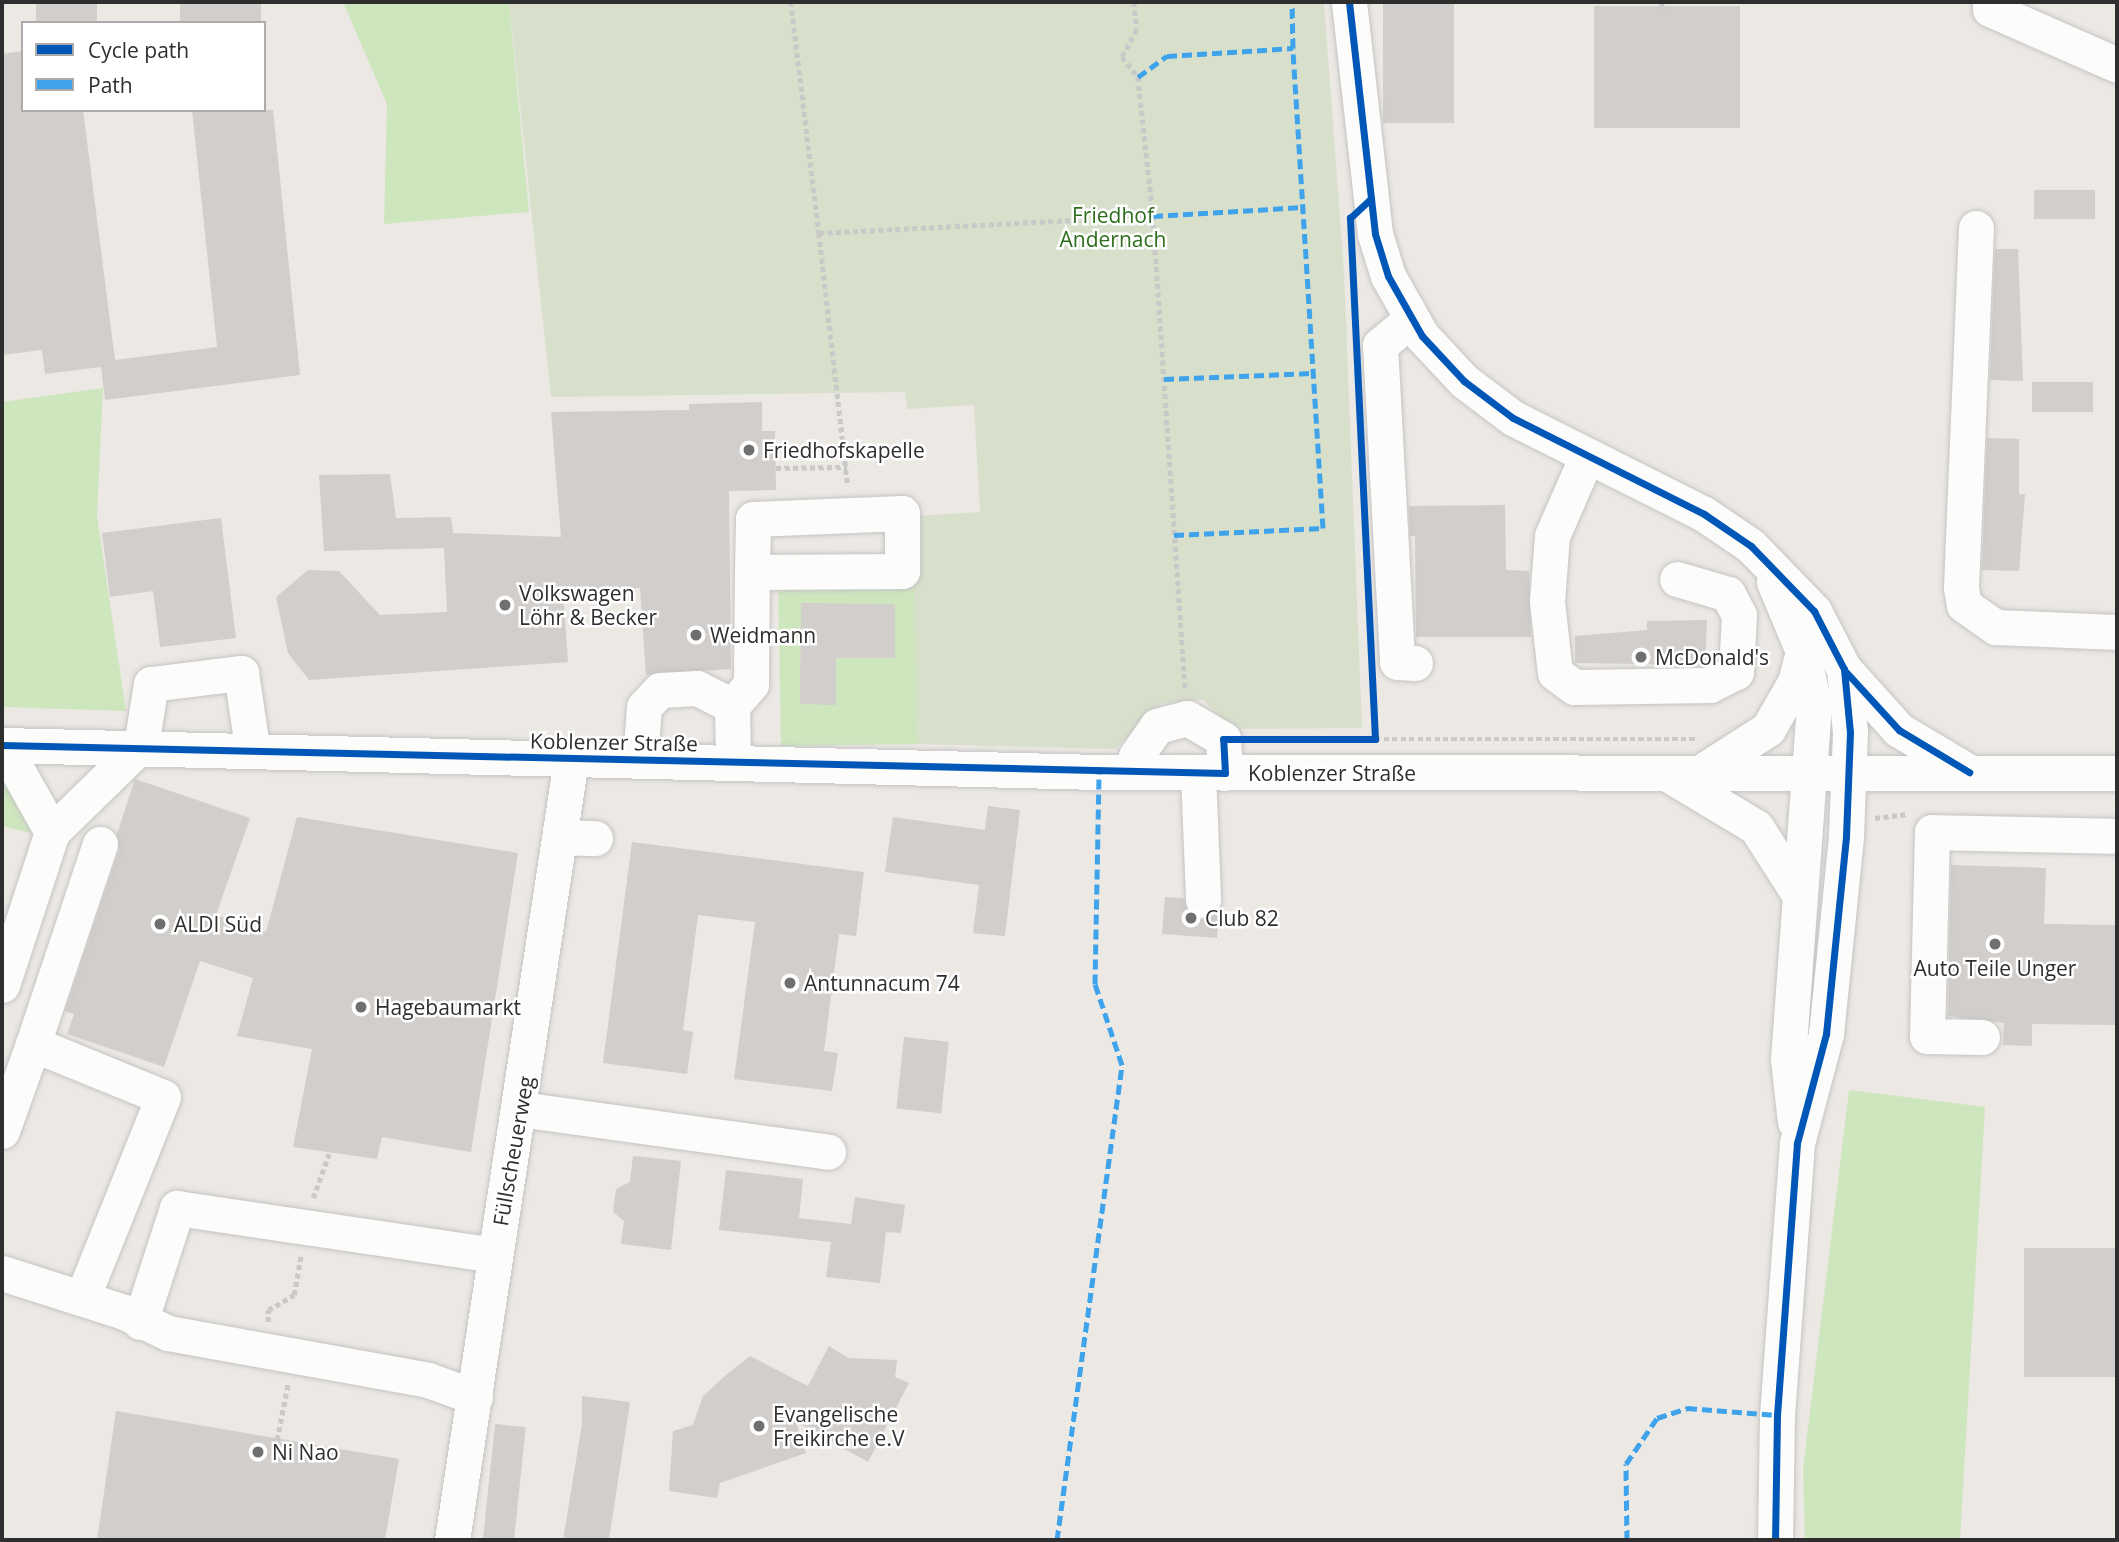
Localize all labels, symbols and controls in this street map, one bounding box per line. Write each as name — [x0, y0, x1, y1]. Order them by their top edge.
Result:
legend — [21, 21, 266, 112]
text: Cycle path — [88, 36, 189, 64]
text: Path — [88, 71, 133, 99]
park label: Friedhof Andernach — [1060, 202, 1166, 252]
place label: Friedhofskapelle — [763, 437, 925, 463]
marker: Friedhofskapelle — [741, 442, 757, 458]
place label: Volkswagen Löhr & Becker — [519, 580, 657, 630]
marker: Volkswagen Löhr & Becker — [497, 597, 513, 613]
place label: Weidmann — [710, 622, 816, 648]
marker: Weidmann — [688, 627, 704, 643]
place label: McDonald's — [1655, 644, 1769, 670]
marker: McDonald's — [1633, 649, 1649, 665]
street label: Koblenzer Straße — [530, 728, 698, 756]
street label: Koblenzer Straße — [1248, 760, 1416, 786]
place label: Club 82 — [1205, 905, 1279, 931]
marker: Club 82 — [1183, 910, 1199, 926]
place label: ALDI Süd — [174, 911, 262, 937]
marker: ALDI Süd — [152, 916, 168, 932]
marker: Auto Teile Unger — [1987, 936, 2003, 952]
place label: Auto Teile Unger — [1914, 955, 2076, 981]
place label: Antunnacum 74 — [804, 970, 960, 996]
marker: Antunnacum 74 — [782, 975, 798, 991]
place label: Hagebaumarkt — [375, 994, 521, 1020]
marker: Hagebaumarkt — [353, 999, 369, 1015]
street label: Füllscheuerweg — [487, 1074, 539, 1228]
place label: Evangelische Freikirche e.V — [773, 1401, 904, 1451]
marker: Evangelische Freikirche e.V — [751, 1418, 767, 1434]
place label: Ni Nao — [272, 1439, 339, 1465]
marker: Ni Nao — [250, 1444, 266, 1460]

